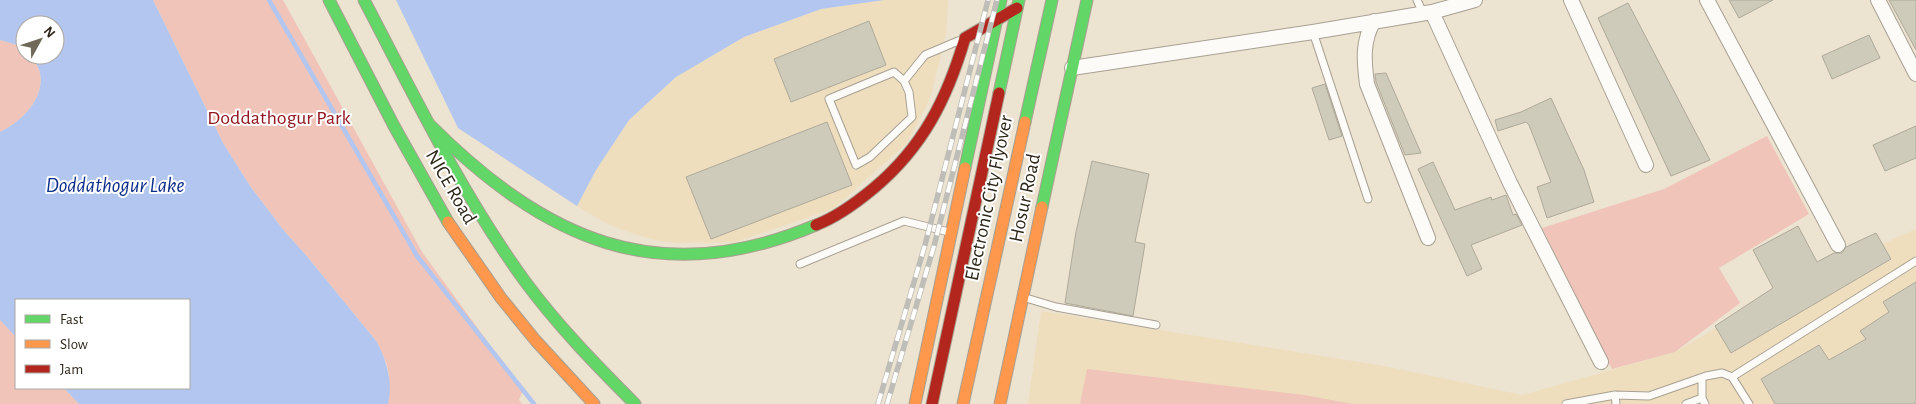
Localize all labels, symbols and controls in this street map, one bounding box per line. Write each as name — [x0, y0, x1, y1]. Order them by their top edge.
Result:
north arrow — [15, 15, 65, 65]
text: N — [41, 24, 58, 41]
park label: Doddathogur Park — [207, 108, 351, 128]
street label: Electronic City Flyover — [962, 113, 1016, 283]
street label: NICE Road — [422, 147, 480, 227]
street label: Hosur Road — [1006, 152, 1044, 244]
water label: Doddathogur Lake — [46, 175, 184, 196]
legend — [15, 299, 190, 389]
text: Fast — [60, 312, 84, 327]
text: Slow — [60, 337, 88, 352]
text: Jam — [60, 362, 83, 377]

